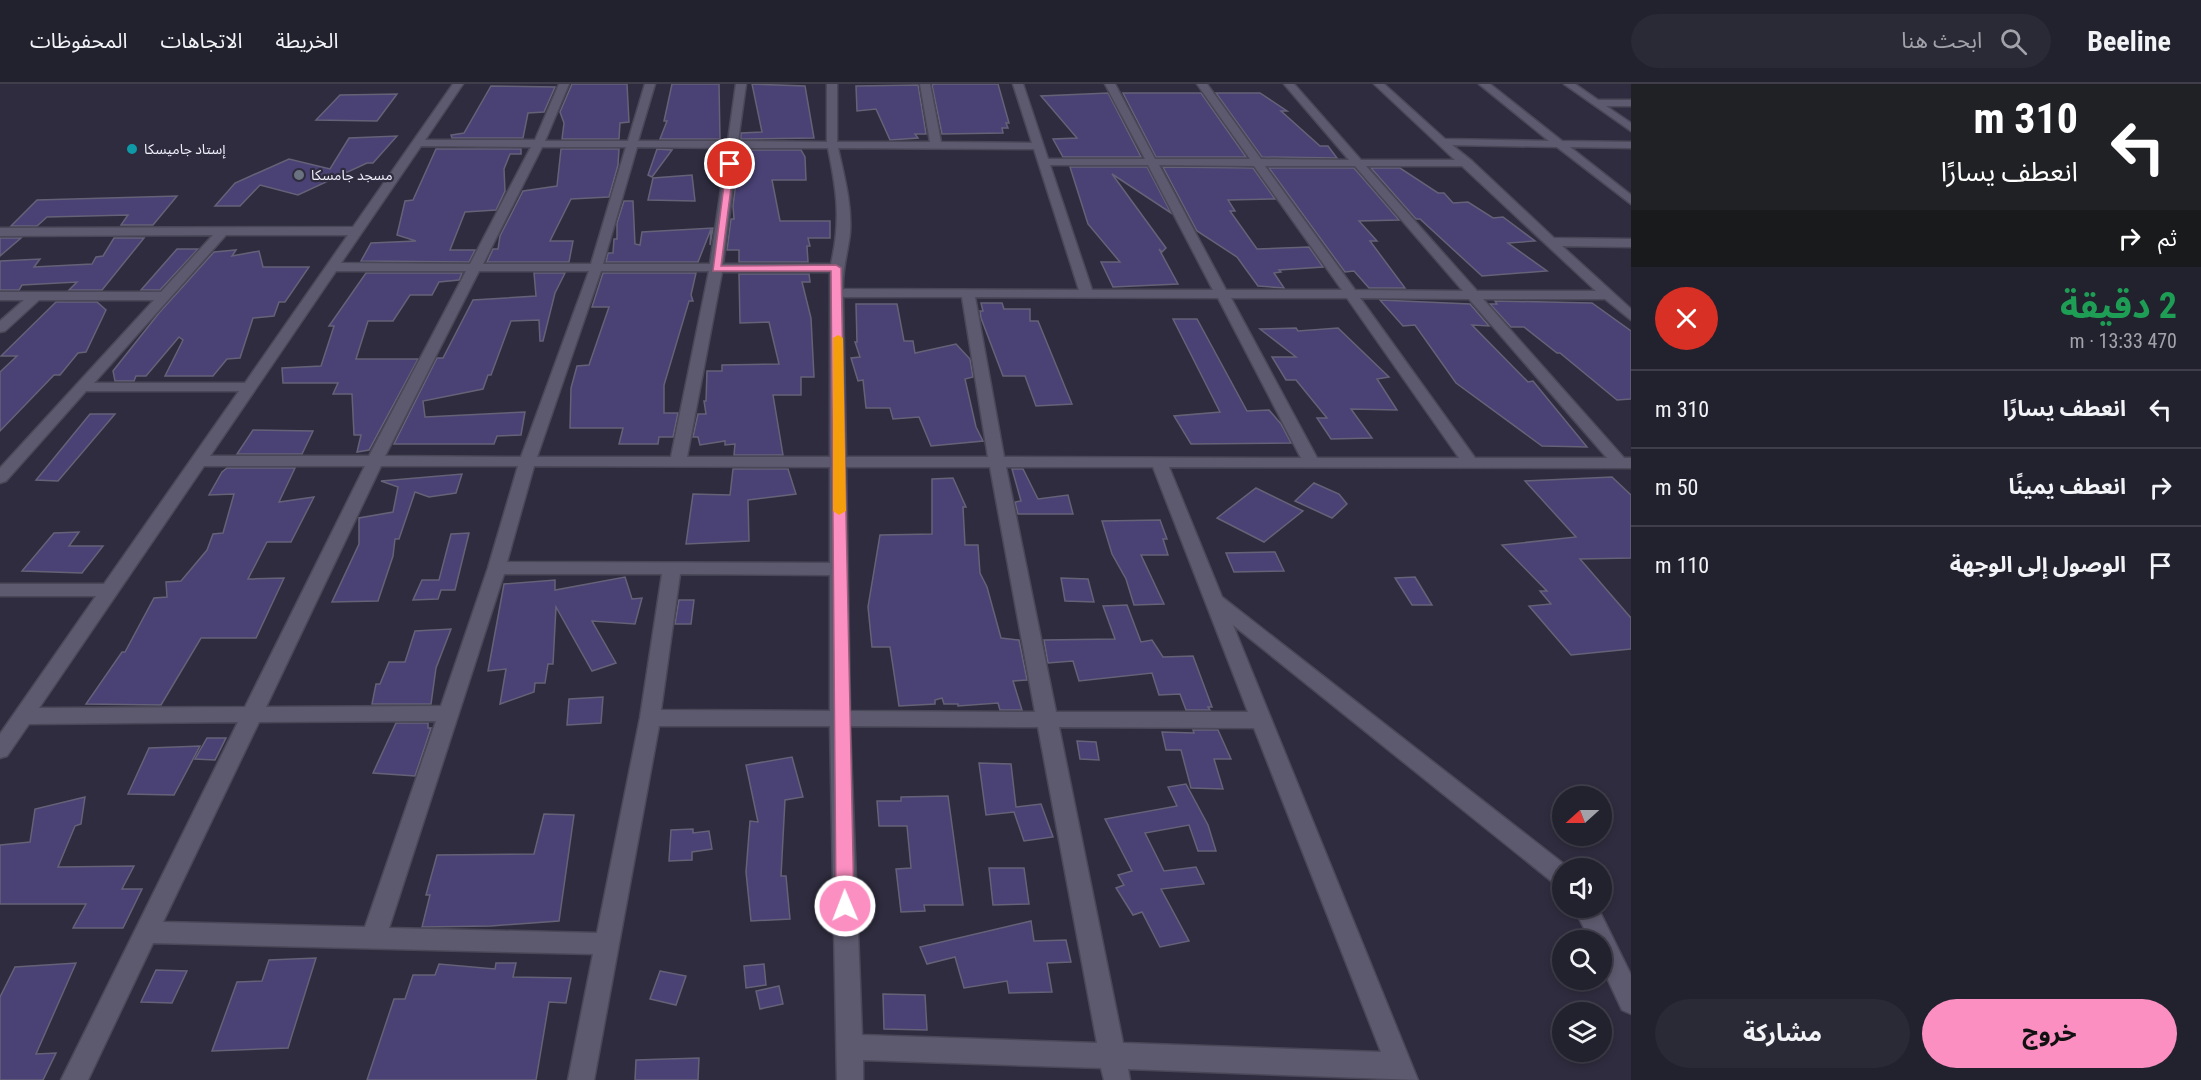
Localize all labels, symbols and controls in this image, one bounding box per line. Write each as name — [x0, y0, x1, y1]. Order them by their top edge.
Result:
search box — [1631, 14, 2051, 68]
icon: search — [1997, 25, 2030, 58]
text: Beeline — [2087, 25, 2171, 58]
text: ابحث هنا — [1901, 28, 1982, 53]
text: المحفوظات — [30, 29, 127, 53]
text: الاتجاهات — [160, 29, 242, 53]
text: الخريطة — [275, 29, 338, 53]
text: 310 m — [1973, 94, 2078, 143]
icon: left — [2099, 108, 2177, 186]
pin — [704, 138, 755, 189]
place label: إستاد جاميسكا — [144, 141, 226, 159]
marker: إستاد جاميسكا — [125, 142, 139, 156]
icon: arrive — [713, 147, 746, 180]
text: انعطف يسارًا — [1941, 156, 2078, 188]
place label: مسجد جامسكا — [311, 167, 393, 183]
marker: مسجد جامسكا — [292, 168, 306, 182]
icon: right — [2113, 222, 2146, 255]
text: ثم — [2158, 226, 2177, 251]
text: 2 دقيقة — [2060, 285, 2177, 327]
button: close — [1655, 287, 1718, 350]
text: 470 m · 13:33 — [2070, 329, 2177, 353]
icon: left — [2144, 393, 2177, 426]
text: انعطف يسارًا — [2003, 396, 2126, 421]
text: 310 m — [1655, 397, 1709, 422]
icon: right — [2144, 471, 2177, 504]
text: انعطف يمينًا — [2008, 474, 2126, 499]
text: 50 m — [1655, 475, 1698, 500]
icon: arrive — [2144, 549, 2177, 582]
text: الوصول إلى الوجهة — [1950, 552, 2126, 577]
text: 110 m — [1655, 553, 1709, 578]
north arrow — [1552, 786, 1612, 846]
map controls — [1552, 786, 1612, 1062]
button: sound — [1552, 858, 1612, 918]
position arrow — [813, 874, 877, 938]
button: search — [1552, 930, 1612, 990]
button: مشاركة — [1655, 999, 1910, 1068]
button: خروج — [1922, 999, 2177, 1068]
button: layers — [1552, 1002, 1612, 1062]

